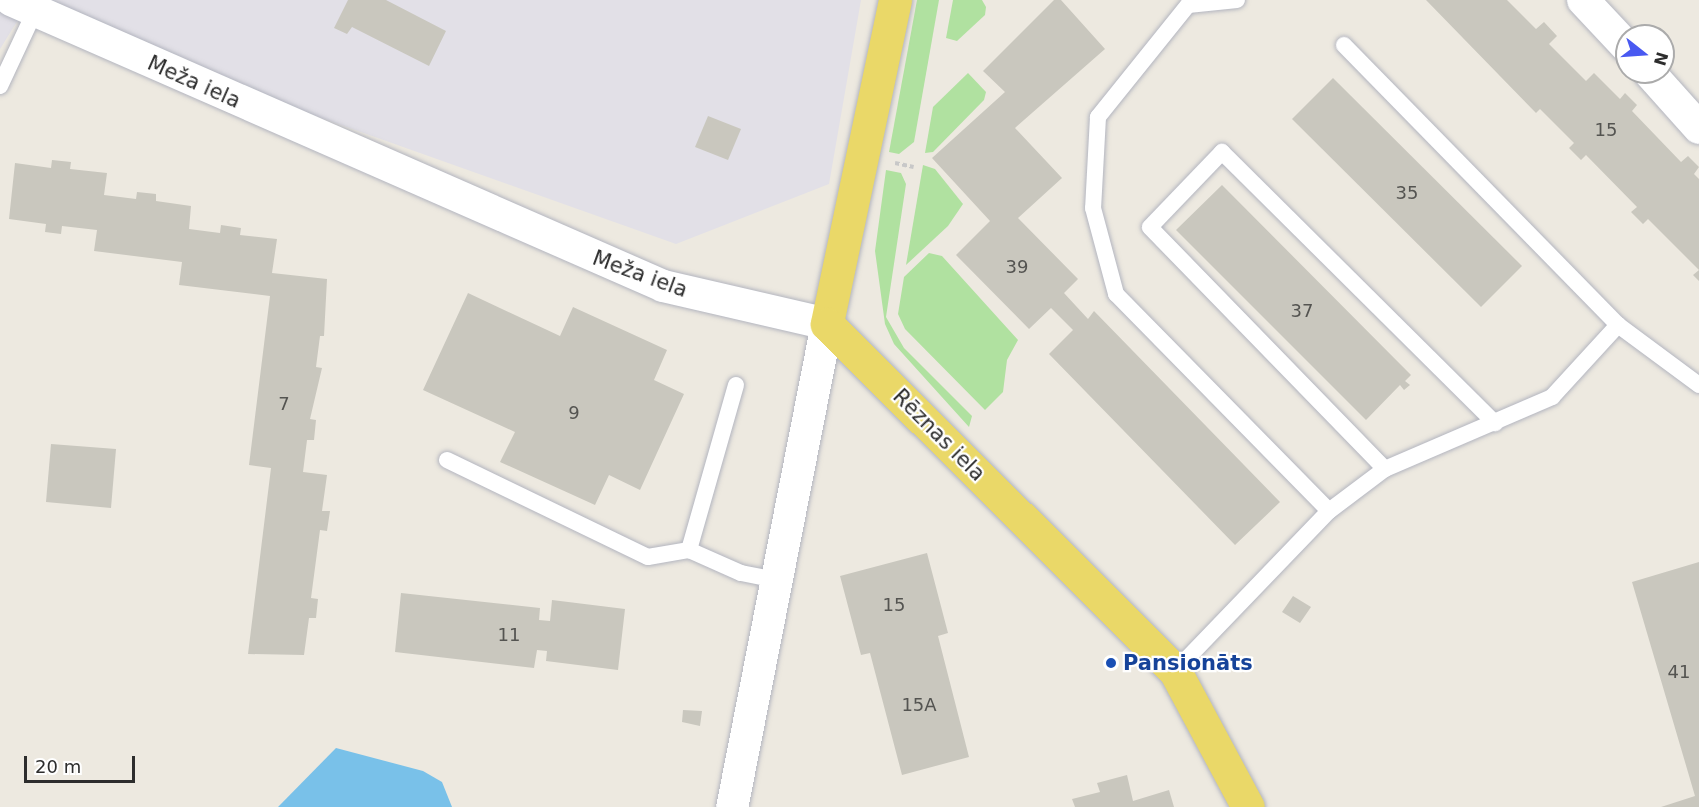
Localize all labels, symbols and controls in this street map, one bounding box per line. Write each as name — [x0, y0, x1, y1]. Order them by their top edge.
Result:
north arrow — [1615, 24, 1675, 84]
street label: Meža iela — [144, 50, 244, 114]
text: N — [1650, 50, 1672, 68]
house number: 15 — [1595, 119, 1617, 141]
house number: 35 — [1396, 182, 1418, 204]
street label: Meža iela — [589, 245, 691, 303]
house number: 39 — [1006, 256, 1028, 278]
house number: 37 — [1291, 300, 1313, 322]
street label: Rēznas iela — [888, 384, 990, 486]
house number: 7 — [278, 393, 290, 415]
house number: 9 — [568, 402, 580, 424]
house number: 15 — [883, 594, 905, 616]
house number: 11 — [498, 624, 520, 646]
place label: Pansionāts — [1123, 650, 1253, 676]
marker: Pansionāts — [1104, 656, 1118, 670]
house number: 41 — [1668, 661, 1690, 683]
house number: 15A — [901, 694, 937, 716]
scale bar — [27, 744, 138, 782]
text: 20 m — [35, 756, 81, 777]

